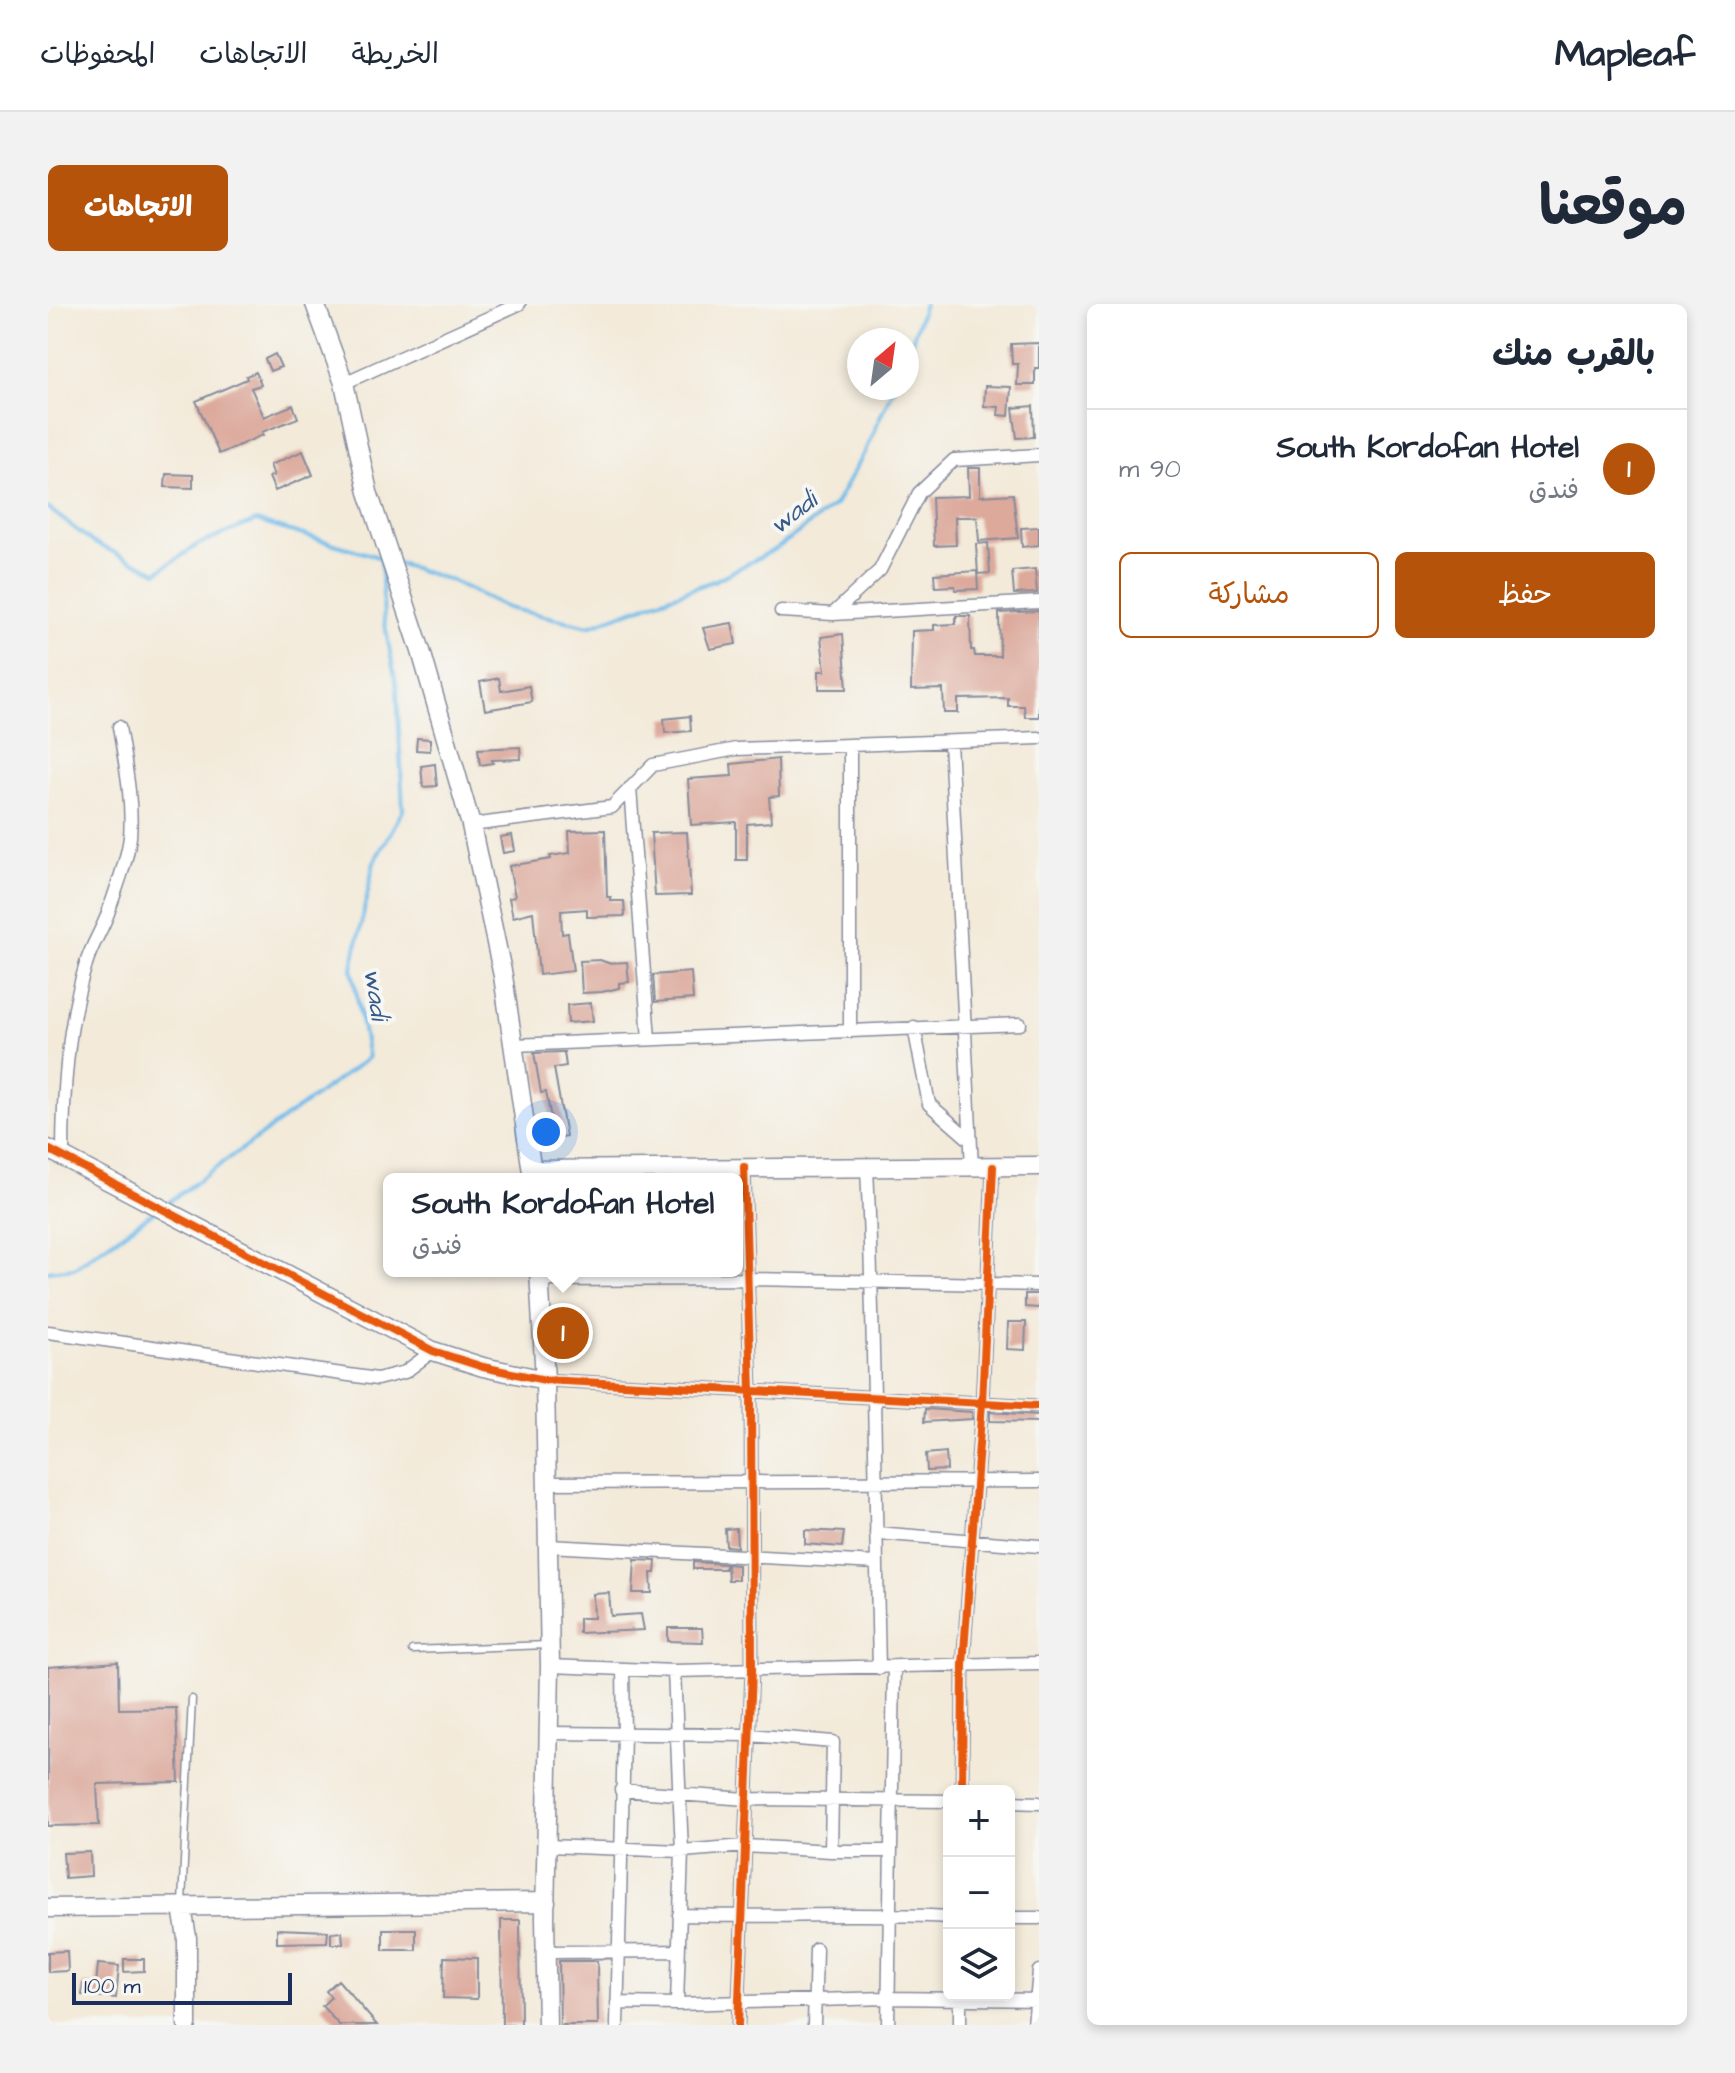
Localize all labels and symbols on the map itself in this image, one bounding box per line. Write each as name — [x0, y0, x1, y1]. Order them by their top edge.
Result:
north arrow — [847, 328, 919, 400]
water label: wadi — [762, 481, 827, 543]
water label: wadi — [355, 966, 398, 1025]
your location — [526, 1112, 566, 1152]
pin: 1 — [537, 1303, 589, 1363]
scale bar — [72, 1969, 292, 2005]

